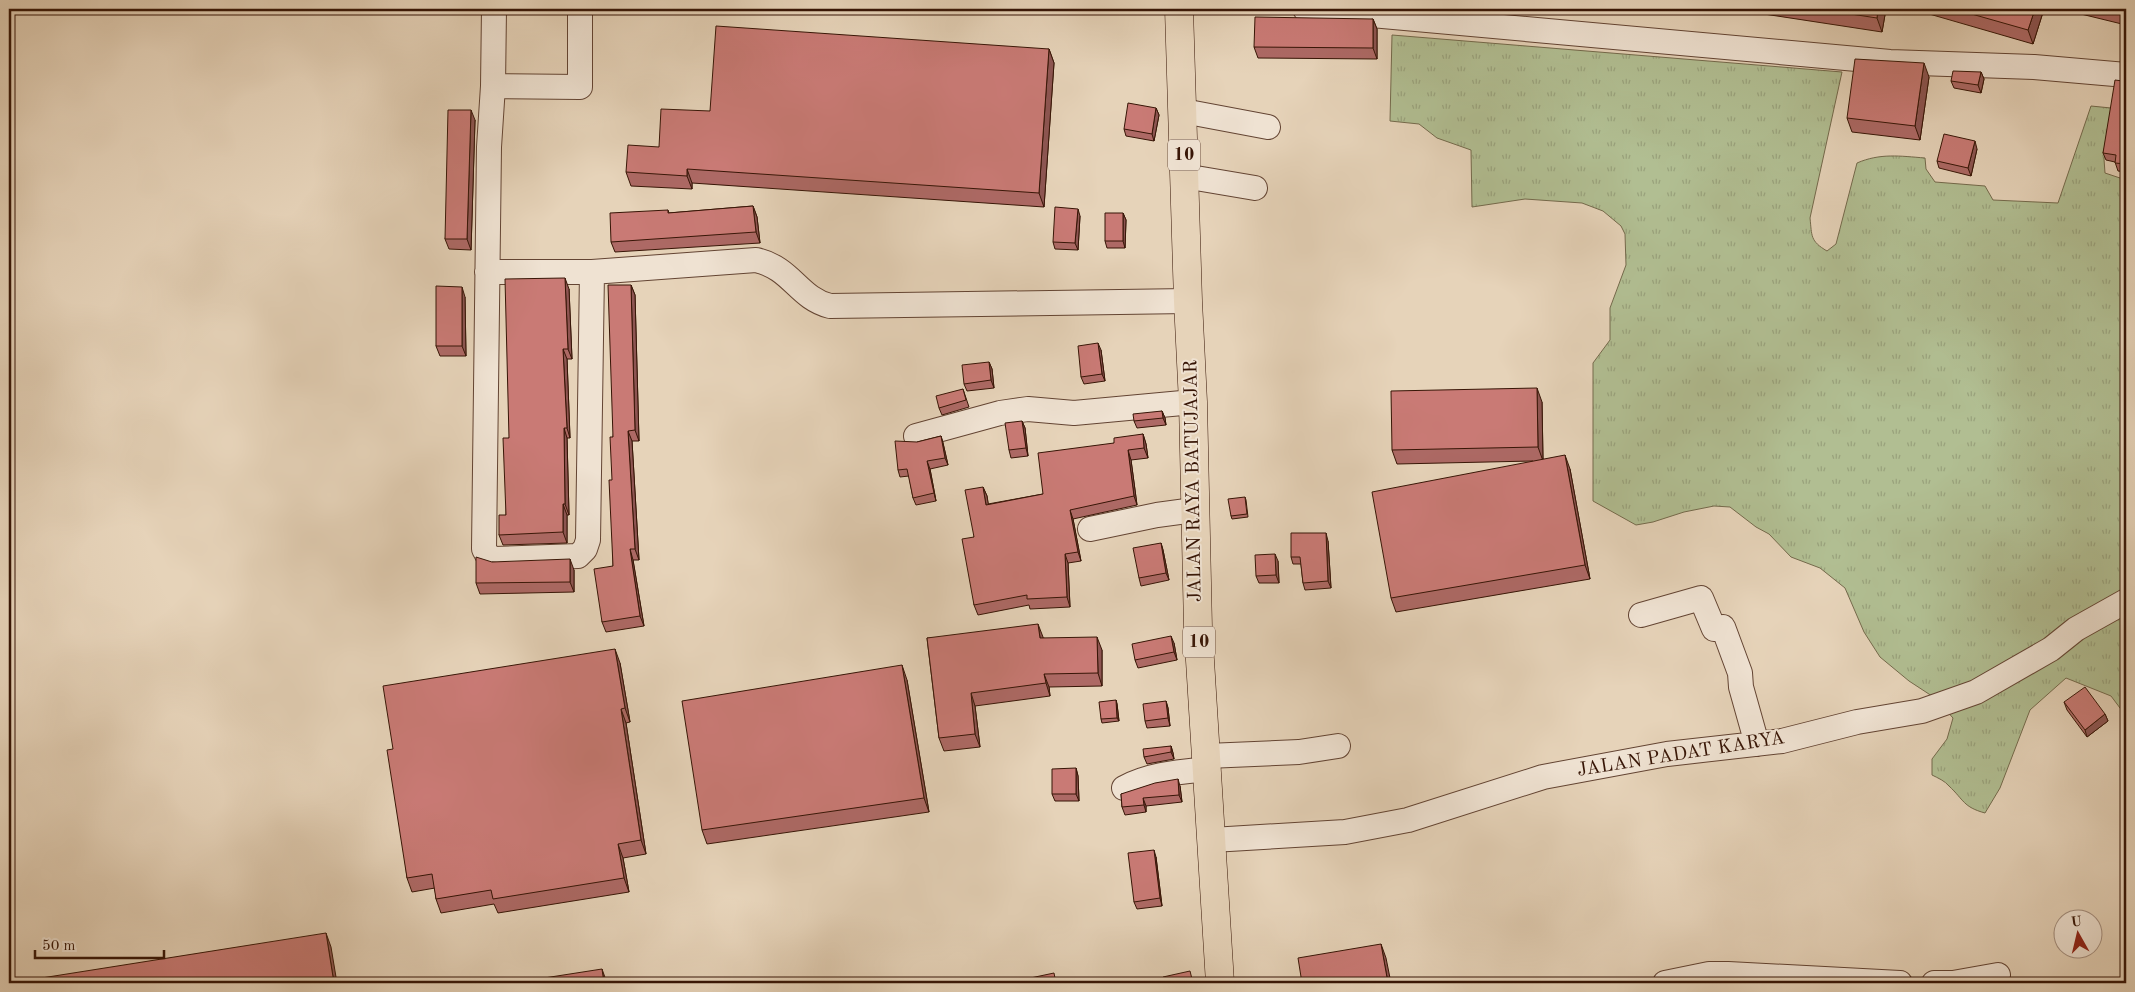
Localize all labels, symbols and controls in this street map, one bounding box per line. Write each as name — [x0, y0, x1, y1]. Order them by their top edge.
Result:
road number: 10 — [1168, 140, 1200, 170]
street label: JALAN RAYA BATUJAJAR — [1182, 360, 1206, 602]
road number: 10 — [1183, 626, 1215, 658]
street label: JALAN PADAT KARYA — [1576, 729, 1787, 781]
north arrow — [2052, 910, 2102, 960]
text: U — [2070, 914, 2083, 930]
scale bar — [35, 927, 164, 959]
text: 50 m — [42, 939, 76, 954]

